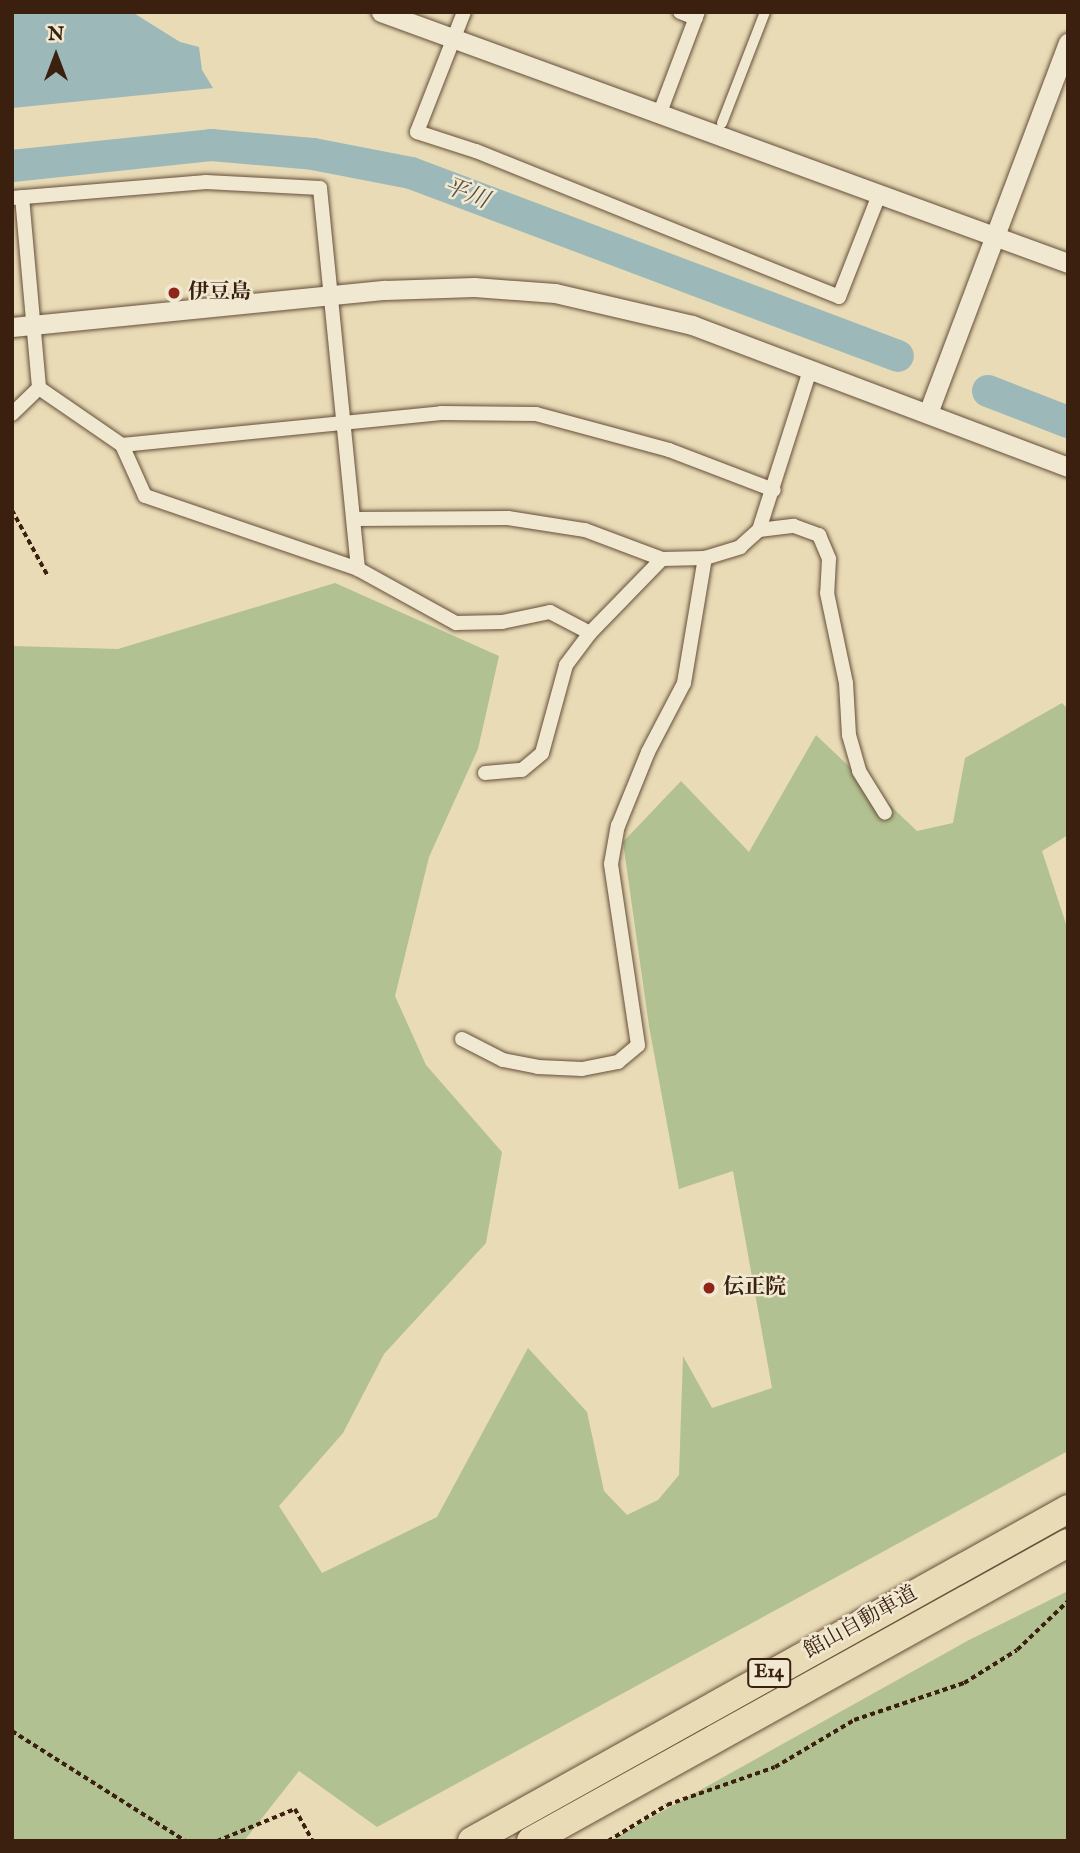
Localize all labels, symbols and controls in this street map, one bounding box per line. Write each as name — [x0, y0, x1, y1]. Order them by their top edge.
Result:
north arrow — [21, 21, 91, 91]
text: N — [48, 23, 64, 47]
water label: 平川 — [440, 173, 492, 215]
place label: 伊豆島 — [188, 280, 251, 306]
marker: 伊豆島 — [166, 285, 182, 301]
place label: 伝正院 — [723, 1275, 786, 1301]
marker: 伝正院 — [701, 1280, 717, 1296]
street label: 館山自動車道 — [800, 1581, 922, 1665]
road number: E14 — [746, 1658, 792, 1688]

